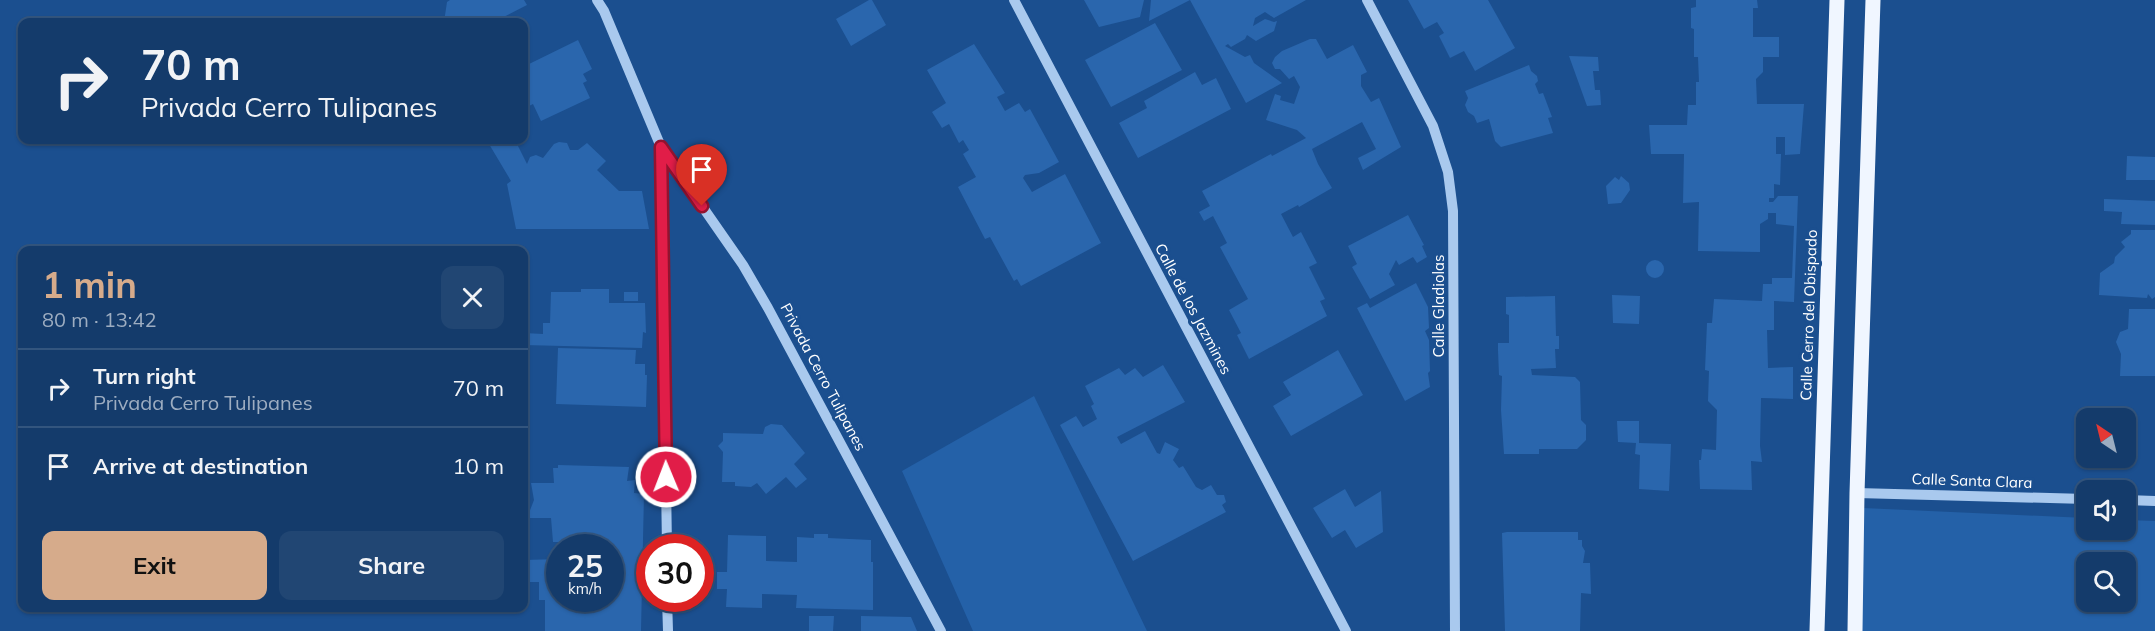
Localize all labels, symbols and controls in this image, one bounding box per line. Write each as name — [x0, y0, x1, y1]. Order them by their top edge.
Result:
text: 70 m — [141, 38, 241, 91]
icon: right — [42, 42, 120, 120]
text: Privada Cerro Tulipanes — [141, 90, 437, 124]
pin — [676, 144, 727, 206]
icon: arrive — [685, 153, 718, 186]
street label: Calle Cerro del Obispado — [1796, 229, 1821, 401]
street label: Calle de los Jazmines — [1151, 240, 1236, 378]
street label: Calle Gladiolas — [1429, 255, 1448, 357]
text: 1 min — [42, 262, 137, 307]
button: close — [441, 266, 504, 329]
street label: Privada Cerro Tulipanes — [776, 300, 870, 454]
text: 80 m · 13:42 — [42, 307, 156, 332]
text: Turn right — [93, 362, 196, 390]
icon: right — [42, 372, 75, 405]
text: 70 m — [453, 374, 504, 402]
text: Privada Cerro Tulipanes — [93, 390, 313, 415]
north arrow — [2076, 408, 2136, 468]
map controls — [2076, 408, 2136, 612]
position arrow — [634, 445, 698, 509]
icon: arrive — [42, 450, 75, 483]
text: Arrive at destination — [93, 452, 308, 480]
text: 10 m — [453, 452, 504, 480]
street label: Calle Santa Clara — [1911, 469, 2033, 492]
button: sound — [2076, 480, 2136, 540]
button: Exit — [42, 531, 267, 600]
button: Share — [279, 531, 504, 600]
speed limit sign: 30 — [636, 534, 714, 612]
text: 25 — [567, 547, 603, 585]
button: search — [2076, 552, 2136, 612]
text: km/h — [568, 579, 602, 598]

